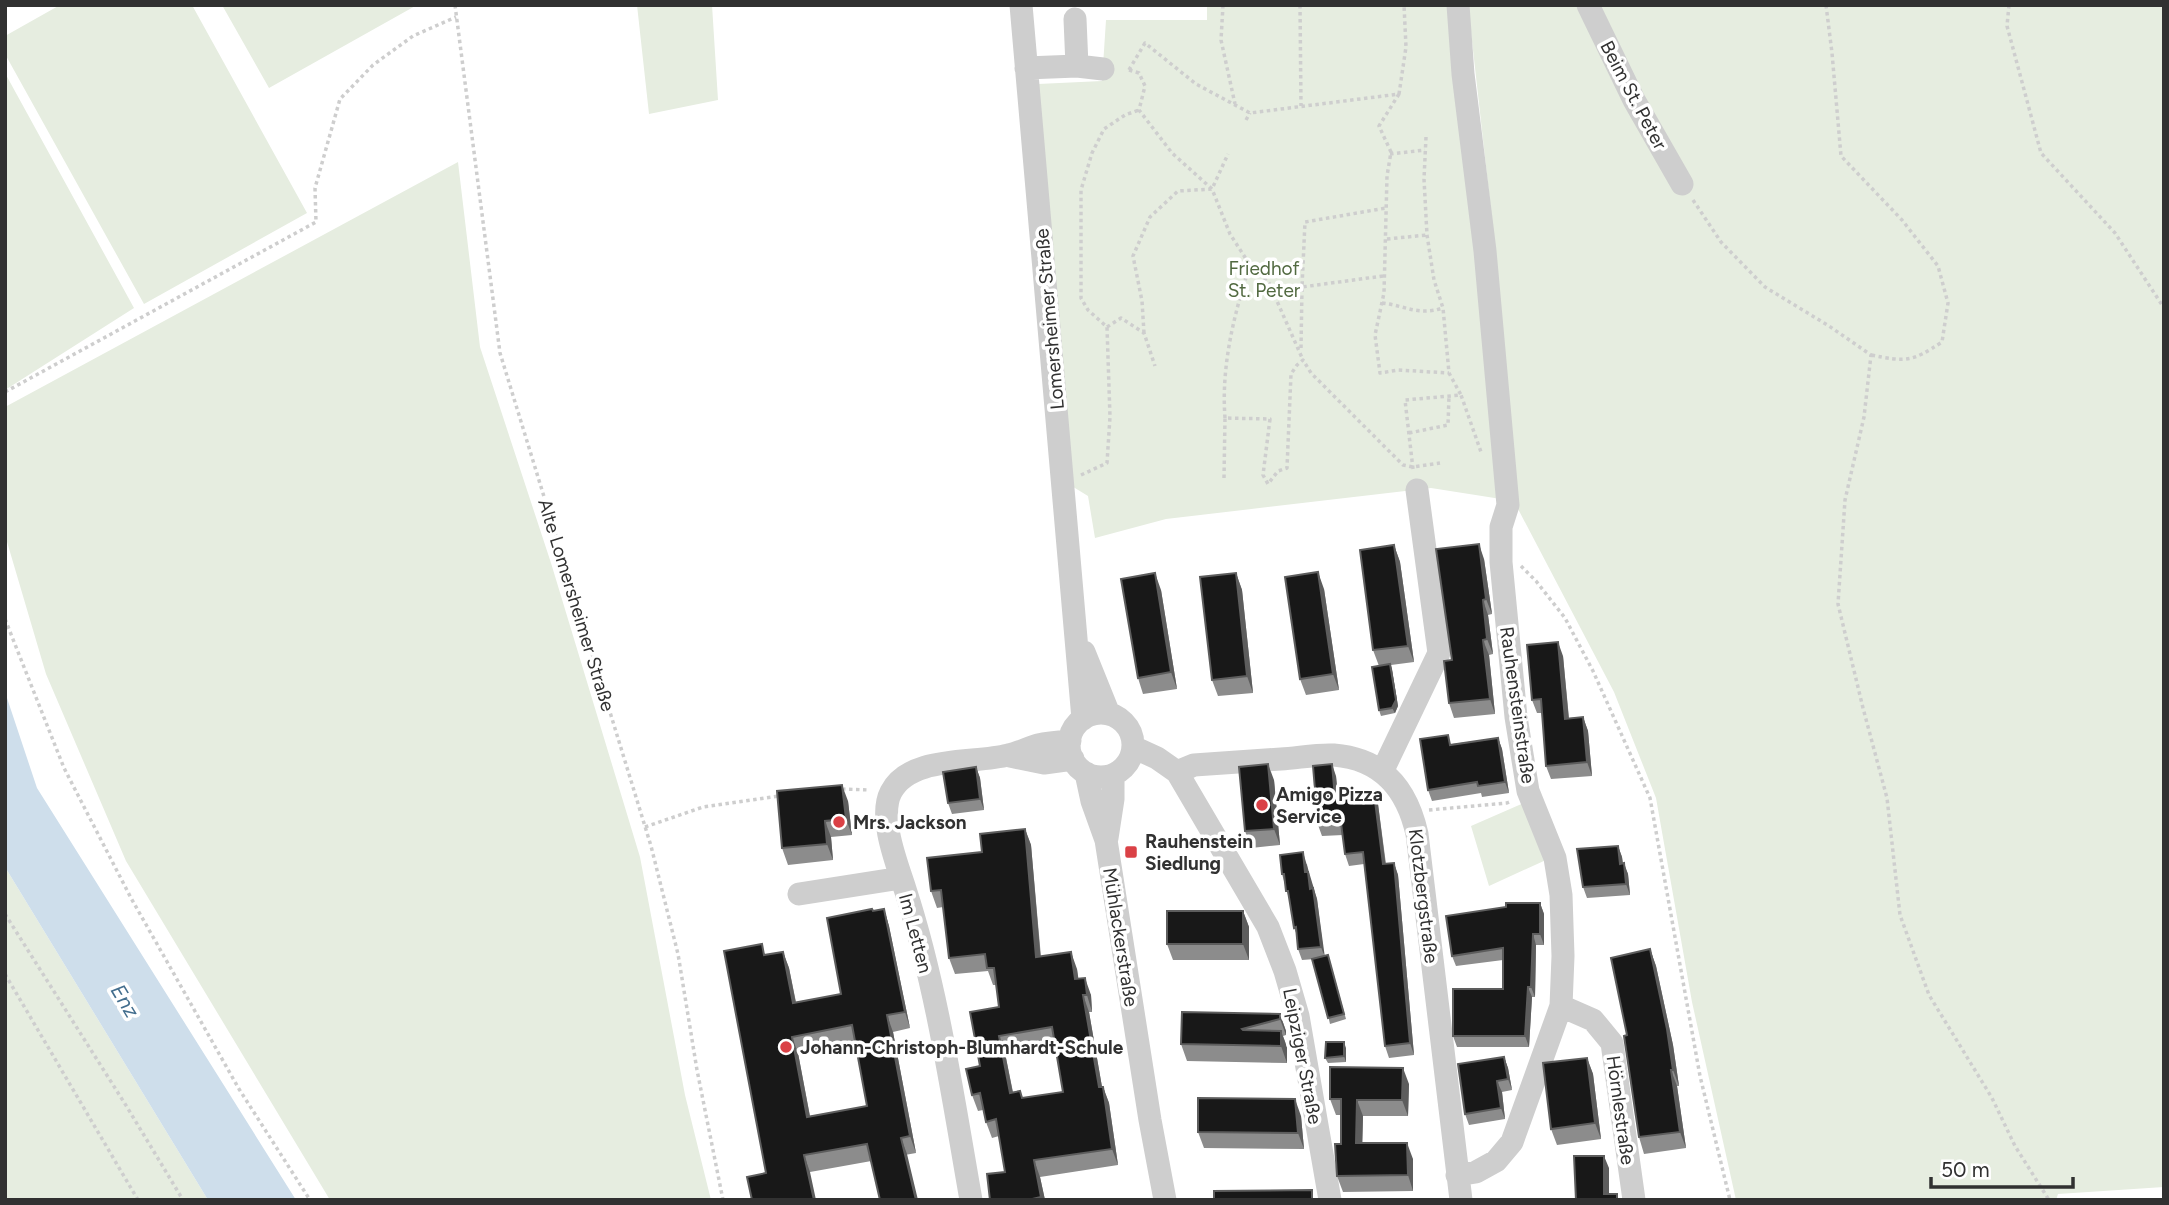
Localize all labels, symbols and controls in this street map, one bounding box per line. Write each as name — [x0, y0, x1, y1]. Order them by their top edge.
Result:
street label: Beim St. Peter — [1595, 37, 1672, 154]
street label: Lomersheimer Straße — [1030, 227, 1069, 411]
park label: Friedhof St. Peter — [1228, 257, 1301, 302]
street label: Alte Lomersheimer Straße — [533, 496, 620, 714]
street label: Rauhensteinstraße — [1495, 625, 1540, 785]
place label: Amigo Pizza Service — [1276, 783, 1383, 828]
marker: Amigo Pizza Service — [1254, 797, 1270, 813]
place label: Mrs. Jackson — [853, 811, 966, 834]
marker: Mrs. Jackson — [831, 814, 847, 830]
street label: Klotzbergstraße — [1404, 827, 1443, 965]
place label: Rauhenstein Siedlung — [1145, 830, 1253, 875]
marker: Rauhenstein Siedlung — [1123, 844, 1139, 860]
street label: Mühlackerstraße — [1098, 866, 1143, 1008]
street label: Im Letten — [894, 891, 937, 975]
water label: Enz — [106, 980, 145, 1023]
street label: Leipziger Straße — [1278, 986, 1327, 1126]
place label: Johann-Christoph-Blumhardt-Schule — [800, 1036, 1124, 1059]
marker: Johann-Christoph-Blumhardt-Schule — [778, 1039, 794, 1055]
street label: Hörnlestraße — [1601, 1054, 1640, 1166]
scale bar — [1931, 1146, 2073, 1190]
text: 50 m — [1941, 1157, 1990, 1182]

